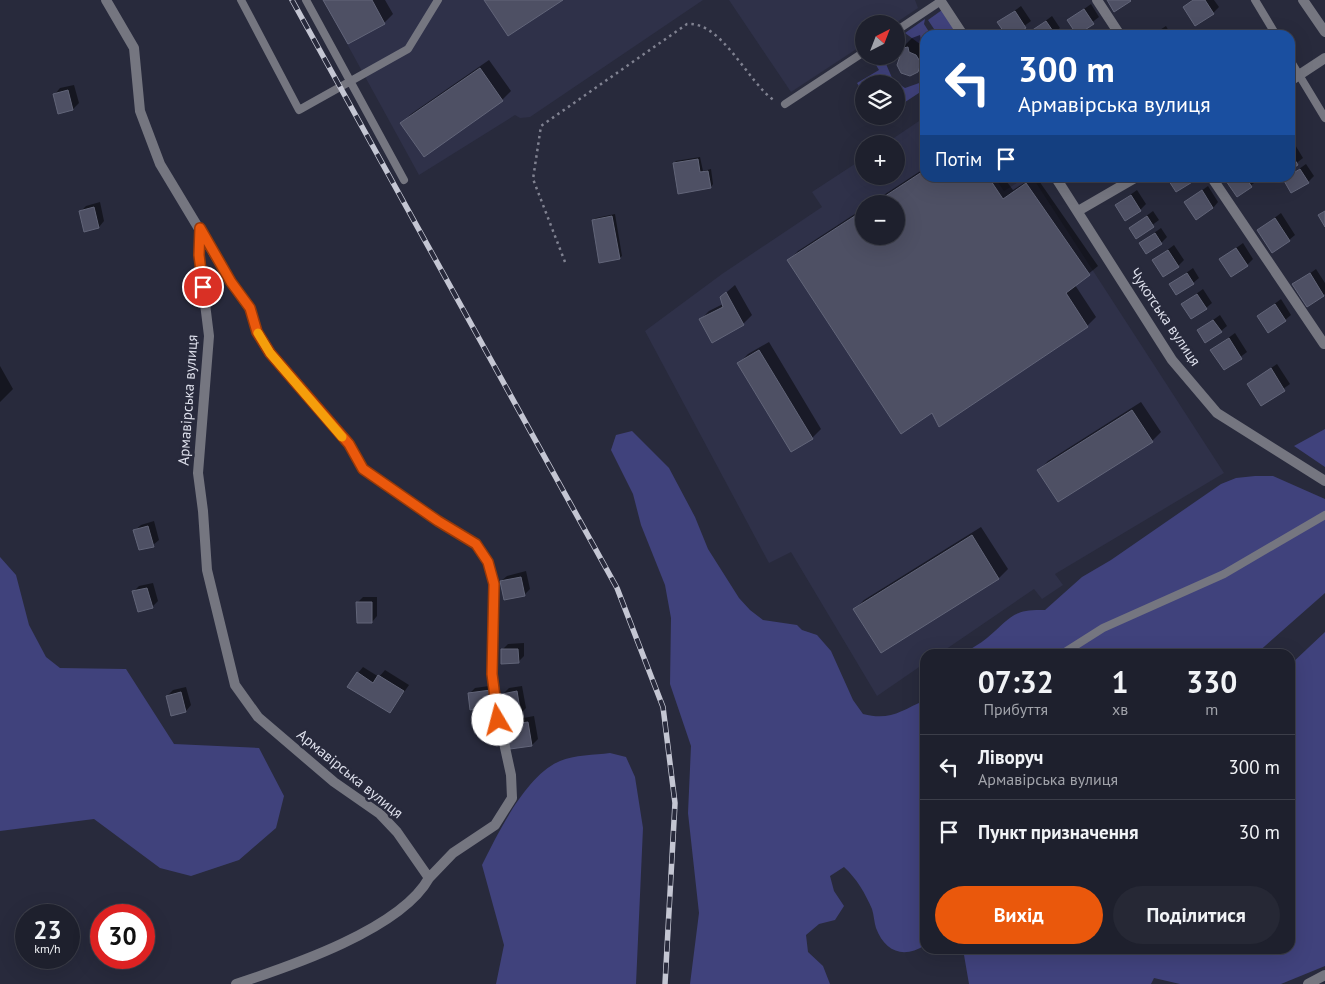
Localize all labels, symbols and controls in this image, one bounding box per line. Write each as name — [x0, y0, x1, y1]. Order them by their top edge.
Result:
north arrow — [855, 15, 905, 65]
map controls — [855, 15, 905, 245]
text: 300 m — [1018, 46, 1115, 92]
icon: left — [935, 50, 1000, 115]
button: layers — [855, 75, 905, 125]
text: Армавірська вулиця — [1018, 90, 1211, 118]
button: + — [855, 135, 905, 185]
icon: arrive — [992, 145, 1020, 173]
text: Потім — [935, 147, 982, 171]
button: − — [855, 195, 905, 245]
street label: Чукотська вулиця — [1126, 264, 1205, 369]
pin — [182, 266, 224, 308]
icon: arrive — [189, 273, 217, 301]
street label: Армавірська вулиця — [173, 334, 202, 466]
text: 07:32 — [978, 662, 1054, 701]
text: 1 — [1112, 662, 1129, 701]
text: 330 — [1186, 662, 1237, 701]
position arrow — [471, 693, 523, 745]
text: Прибуття — [983, 699, 1048, 719]
text: хв — [1112, 699, 1128, 719]
text: m — [1205, 699, 1218, 719]
street label: Армавірська вулиця — [293, 725, 407, 822]
text: Ліворуч — [978, 745, 1043, 769]
icon: left — [935, 753, 963, 781]
text: 300 m — [1228, 755, 1280, 779]
text: Армавірська вулиця — [978, 769, 1118, 789]
icon: arrive — [935, 818, 963, 846]
text: Пункт призначення — [978, 820, 1139, 844]
text: 30 m — [1239, 820, 1280, 844]
button: Вихід — [935, 886, 1103, 944]
button: Поділитися — [1113, 886, 1280, 944]
speed limit sign: 30 — [90, 904, 155, 969]
text: 23 — [33, 914, 62, 946]
text: km/h — [34, 941, 61, 956]

